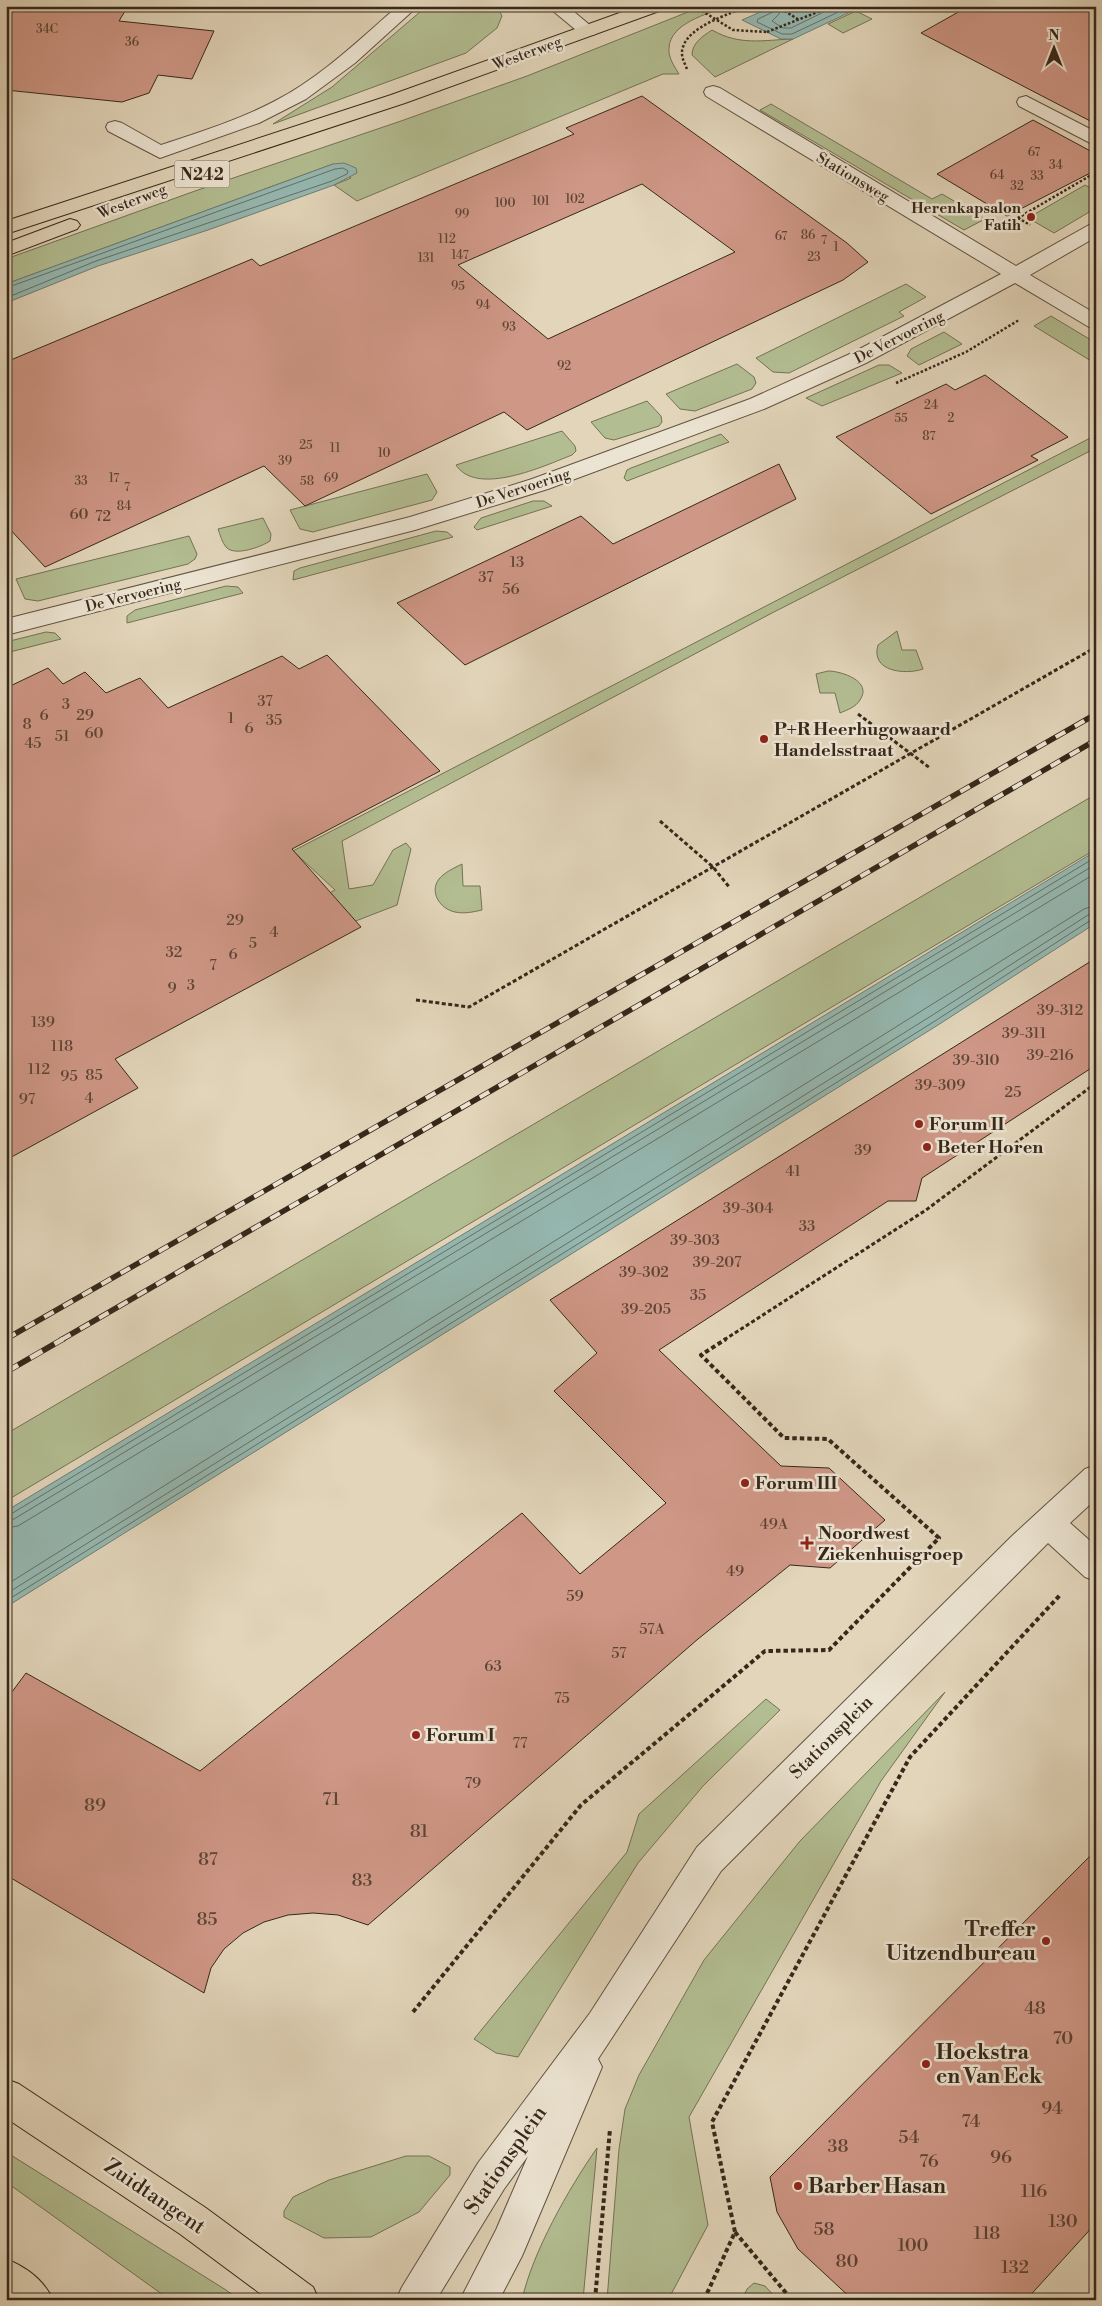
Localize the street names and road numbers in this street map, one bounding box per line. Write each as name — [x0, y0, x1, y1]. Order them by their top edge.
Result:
street label: Westerweg — [489, 32, 565, 75]
street label: Stationsweg — [813, 148, 893, 207]
road number: N242 — [174, 160, 230, 188]
street label: Westerweg — [94, 180, 170, 224]
street label: De Vervoering — [851, 307, 947, 368]
street label: De Vervoering — [474, 464, 573, 513]
street label: De Vervoering — [83, 574, 183, 617]
street label: Stationsplein — [785, 1691, 878, 1784]
street label: Stationsplein — [459, 2101, 553, 2220]
street label: Zuidtangent — [99, 2153, 211, 2241]

